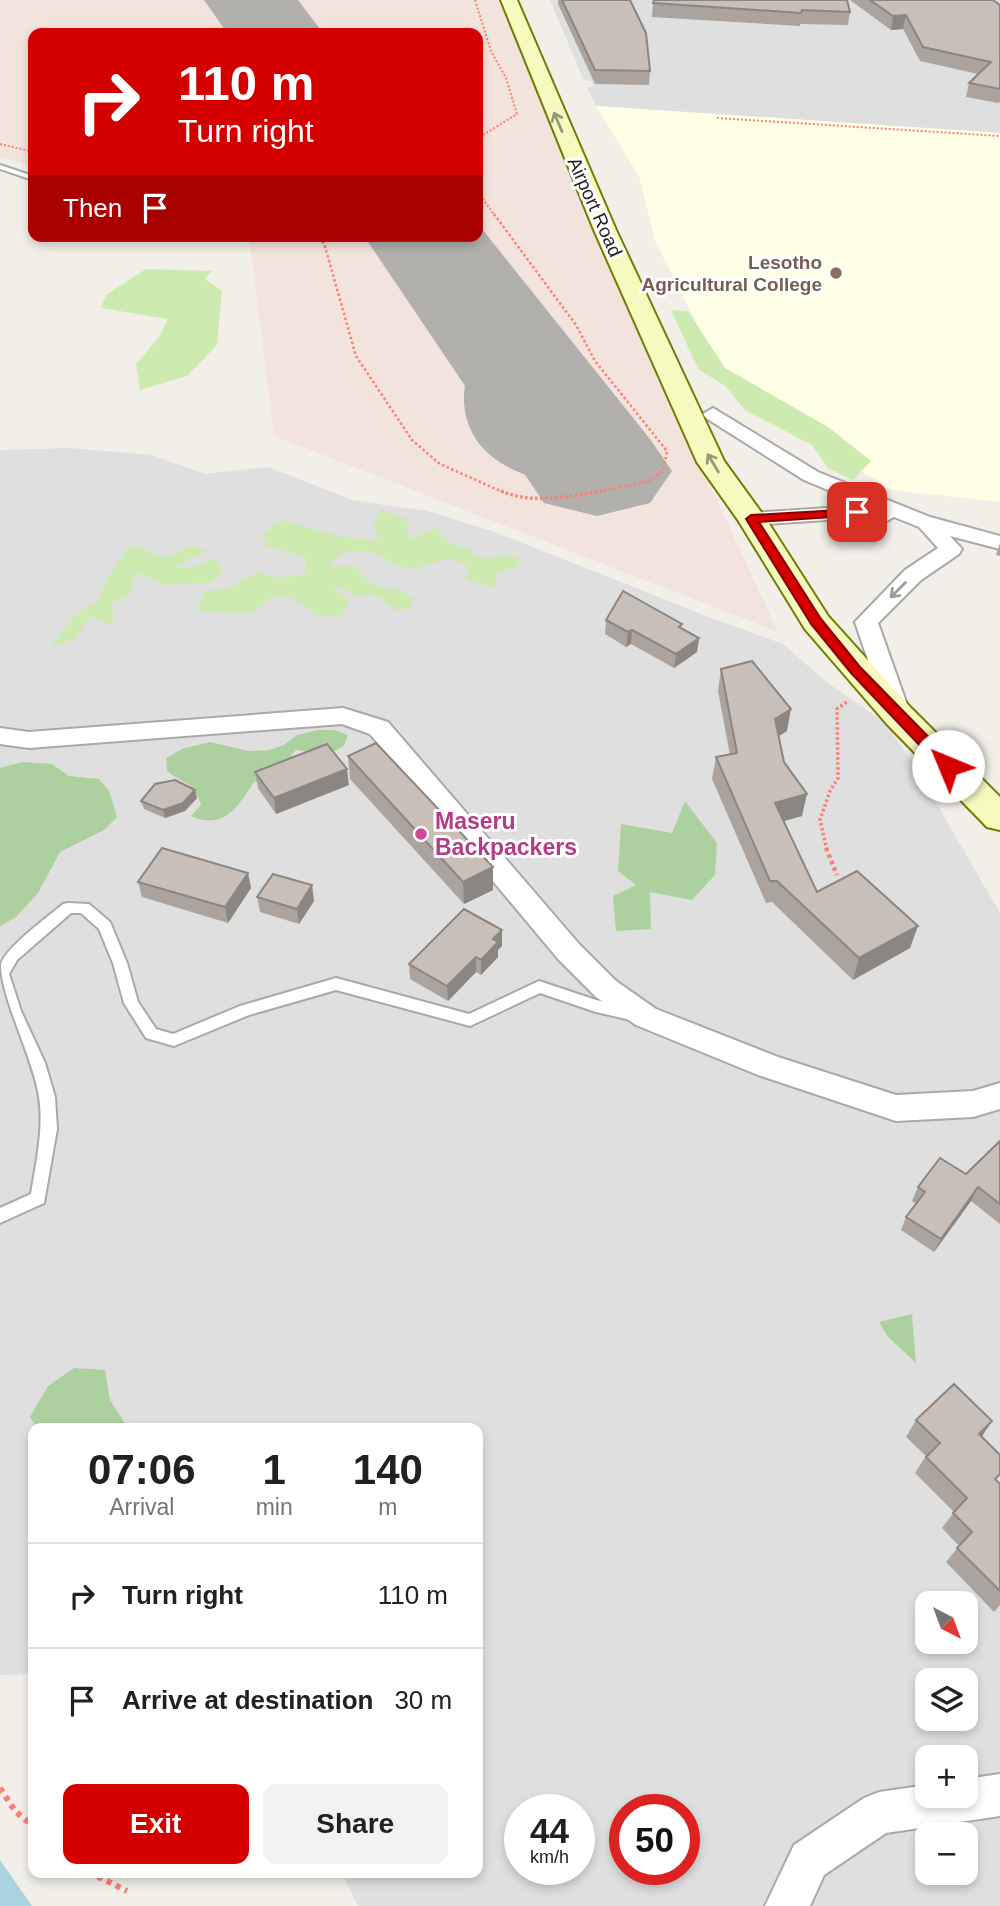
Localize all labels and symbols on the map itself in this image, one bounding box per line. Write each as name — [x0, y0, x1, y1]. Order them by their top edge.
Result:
one-way arrow — [551, 111, 564, 133]
street label: Airport Road — [564, 154, 626, 260]
place label: Lesotho Agricultural College — [641, 252, 822, 295]
marker: Lesotho Agricultural College — [828, 265, 844, 281]
one-way arrow — [705, 453, 719, 473]
pin — [827, 482, 887, 542]
one-way arrow — [889, 582, 906, 599]
position arrow — [911, 729, 985, 803]
place label: Maseru Backpackers — [435, 808, 577, 860]
marker: Maseru Backpackers — [413, 826, 429, 842]
north arrow — [915, 1591, 978, 1654]
speed limit sign: 50 — [609, 1794, 700, 1885]

